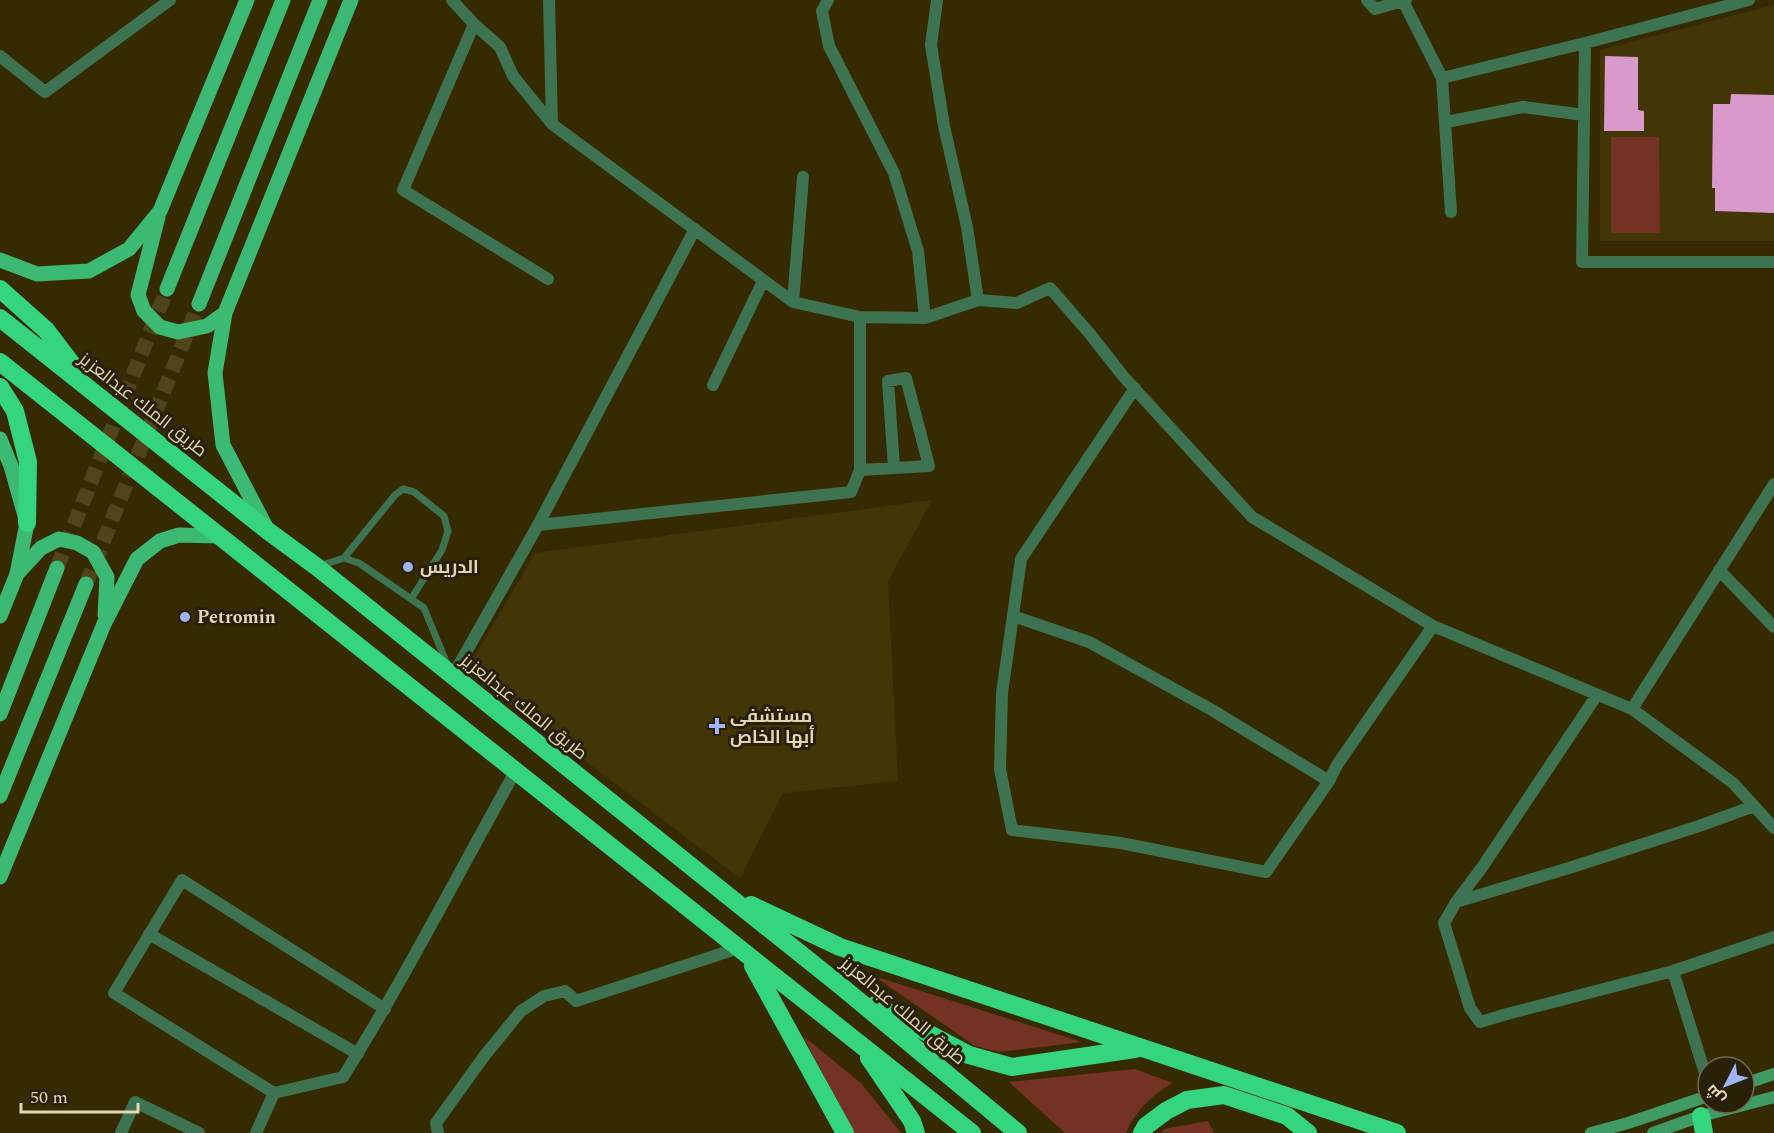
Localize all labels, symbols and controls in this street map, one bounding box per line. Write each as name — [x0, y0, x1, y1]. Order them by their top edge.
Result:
street label: طريق الملك عبدالعزيز — [72, 346, 213, 464]
place label: الدريس — [420, 554, 479, 581]
marker: الدريس — [401, 560, 415, 574]
place label: Petromin — [197, 604, 276, 631]
marker: Petromin — [178, 610, 192, 624]
street label: طريق الملك عبدالعزيز — [454, 647, 593, 767]
place label: مستشفى أبها الخاص — [730, 703, 815, 751]
marker: مستشفى أبها الخاص — [708, 717, 726, 735]
street label: طريق الملك عبدالعزيز — [834, 950, 971, 1072]
north arrow — [1696, 1055, 1756, 1115]
scale bar — [21, 1076, 138, 1114]
text: ش — [1700, 1079, 1731, 1110]
text: 50 m — [30, 1084, 68, 1111]

